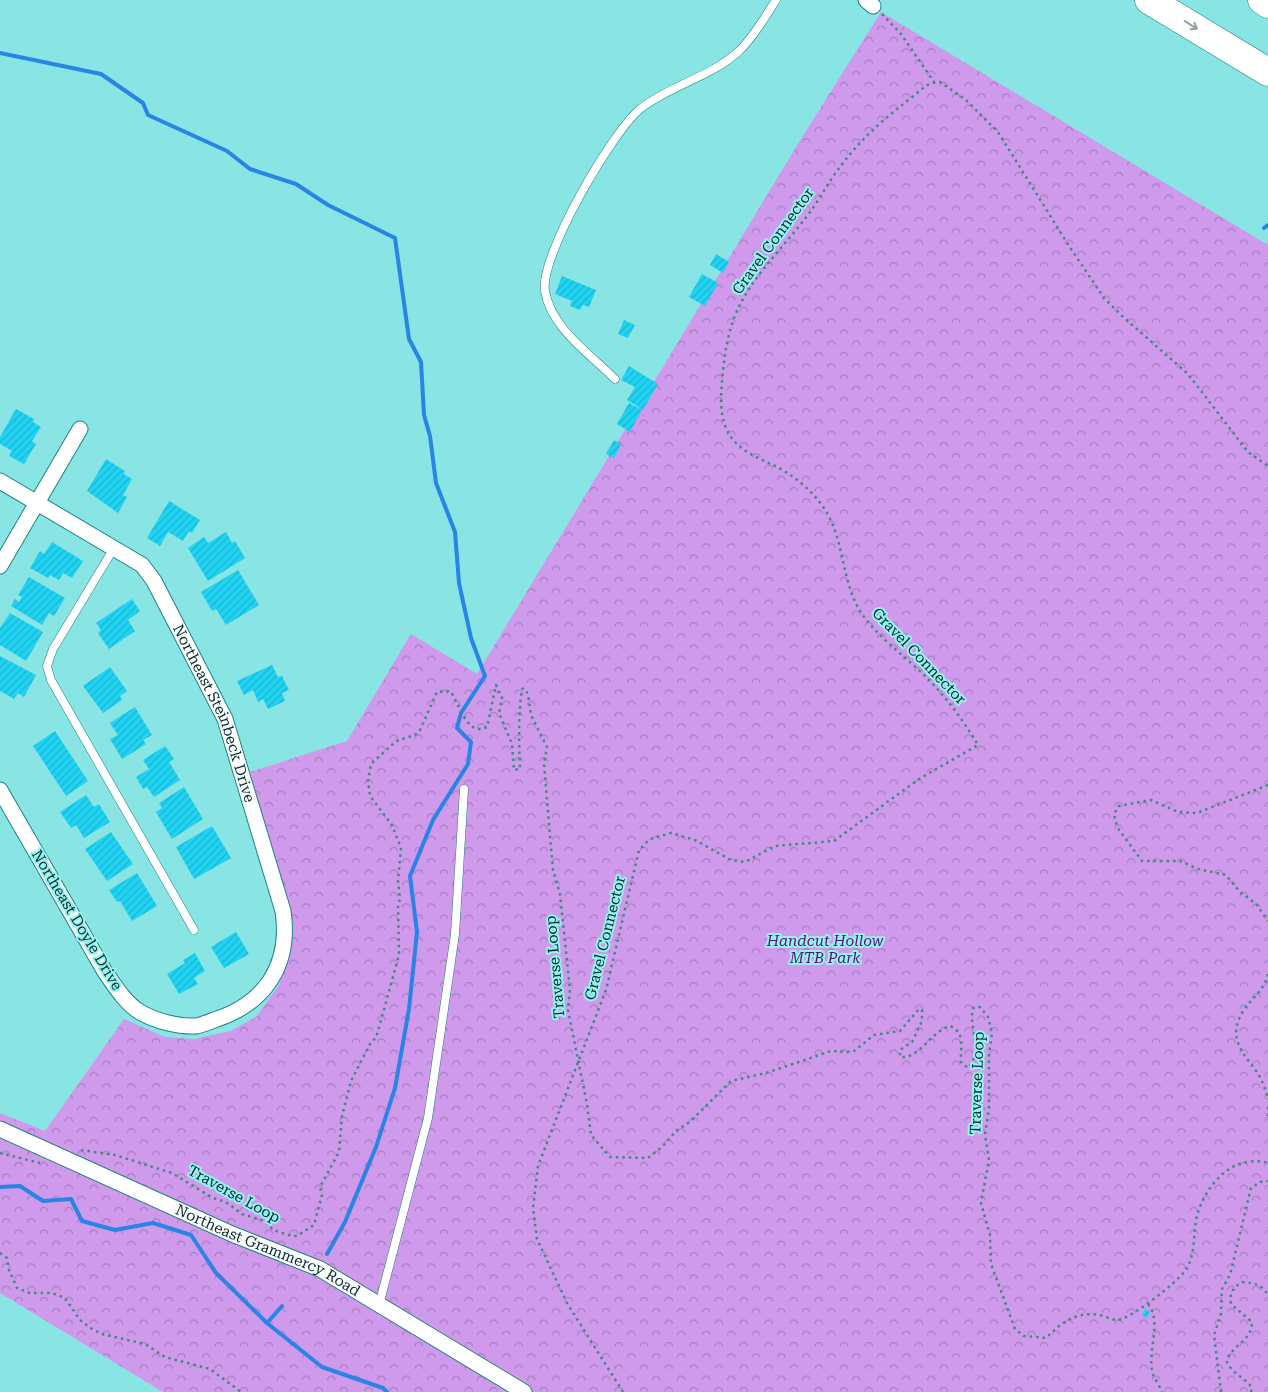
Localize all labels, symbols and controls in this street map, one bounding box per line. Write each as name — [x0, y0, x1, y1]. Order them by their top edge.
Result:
one-way arrow — [1183, 21, 1197, 31]
street label: Gravel Connector — [728, 184, 818, 298]
street label: Gravel Connector — [868, 604, 970, 708]
street label: Northeast Steinbeck Drive — [169, 621, 259, 805]
street label: Northeast Doyle Drive — [28, 846, 126, 994]
street label: Gravel Connector — [581, 874, 629, 1002]
street label: Traverse Loop — [542, 915, 568, 1019]
park label: Handcut Hollow MTB Park — [766, 932, 884, 967]
street label: Traverse Loop — [966, 1031, 988, 1135]
street label: Traverse Loop — [185, 1161, 284, 1227]
street label: Northeast Grammercy Road — [172, 1201, 364, 1300]

